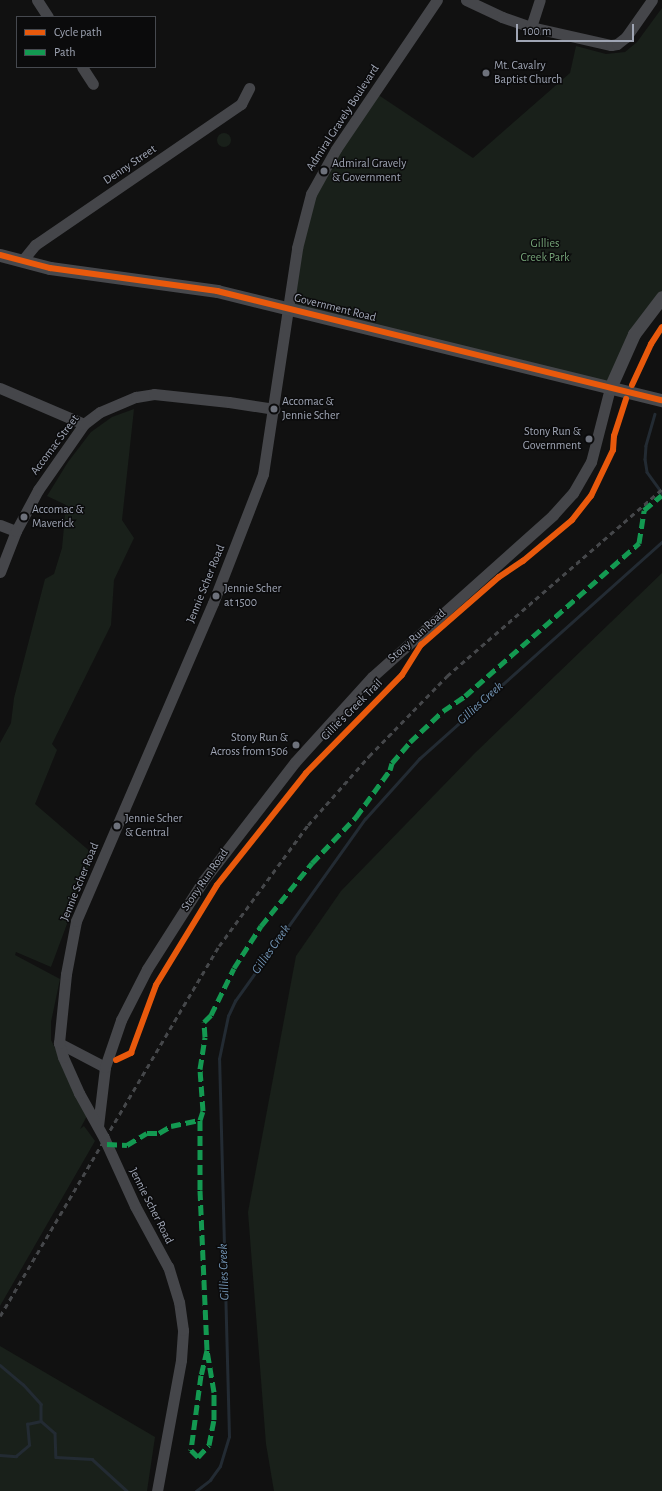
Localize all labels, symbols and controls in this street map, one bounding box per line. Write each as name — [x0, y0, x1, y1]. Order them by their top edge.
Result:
legend — [16, 16, 156, 68]
scale bar — [518, 16, 636, 42]
text: 100 m — [523, 25, 551, 37]
text: Cycle path — [54, 26, 102, 38]
text: Path — [54, 46, 76, 58]
place label: Mt. Cavalry Baptist Church — [494, 59, 562, 87]
street label: Admiral Gravely Boulevard — [303, 62, 383, 174]
marker: Mt. Cavalry Baptist Church — [481, 68, 491, 78]
street label: Denny Street — [101, 142, 159, 188]
place label: Admiral Gravely & Government — [332, 157, 406, 185]
marker: Admiral Gravely & Government — [319, 166, 329, 176]
park label: Gillies Creek Park — [520, 237, 570, 265]
street label: Government Road — [292, 291, 378, 325]
place label: Accomac & Jennie Scher — [282, 395, 339, 423]
marker: Accomac & Jennie Scher — [269, 404, 279, 414]
street label: Accomac Street — [28, 412, 82, 478]
place label: Stony Run & Government — [523, 425, 581, 453]
marker: Stony Run & Government — [584, 434, 594, 444]
place label: Accomac & Maverick — [32, 503, 84, 531]
marker: Accomac & Maverick — [19, 512, 29, 522]
street label: Jennie Scher Road — [184, 543, 228, 625]
place label: Jennie Scher at 1500 — [224, 582, 281, 610]
marker: Jennie Scher at 1500 — [211, 591, 221, 601]
street label: Stony Run Road — [385, 606, 449, 666]
street label: Gillie's Creek Trail — [318, 676, 386, 744]
water label: Gillies Creek — [455, 679, 507, 729]
place label: Stony Run & Across from 1506 — [210, 731, 288, 759]
marker: Stony Run & Across from 1506 — [291, 740, 301, 750]
place label: Jennie Scher & Central — [125, 812, 182, 840]
marker: Jennie Scher & Central — [112, 821, 122, 831]
street label: Jennie Scher Road — [58, 841, 102, 923]
street label: Stony Run Road — [178, 846, 232, 914]
water label: Gillies Creek — [249, 922, 295, 978]
street label: Jennie Scher Road — [126, 1166, 176, 1246]
water label: Gillies Creek — [216, 1243, 234, 1301]

